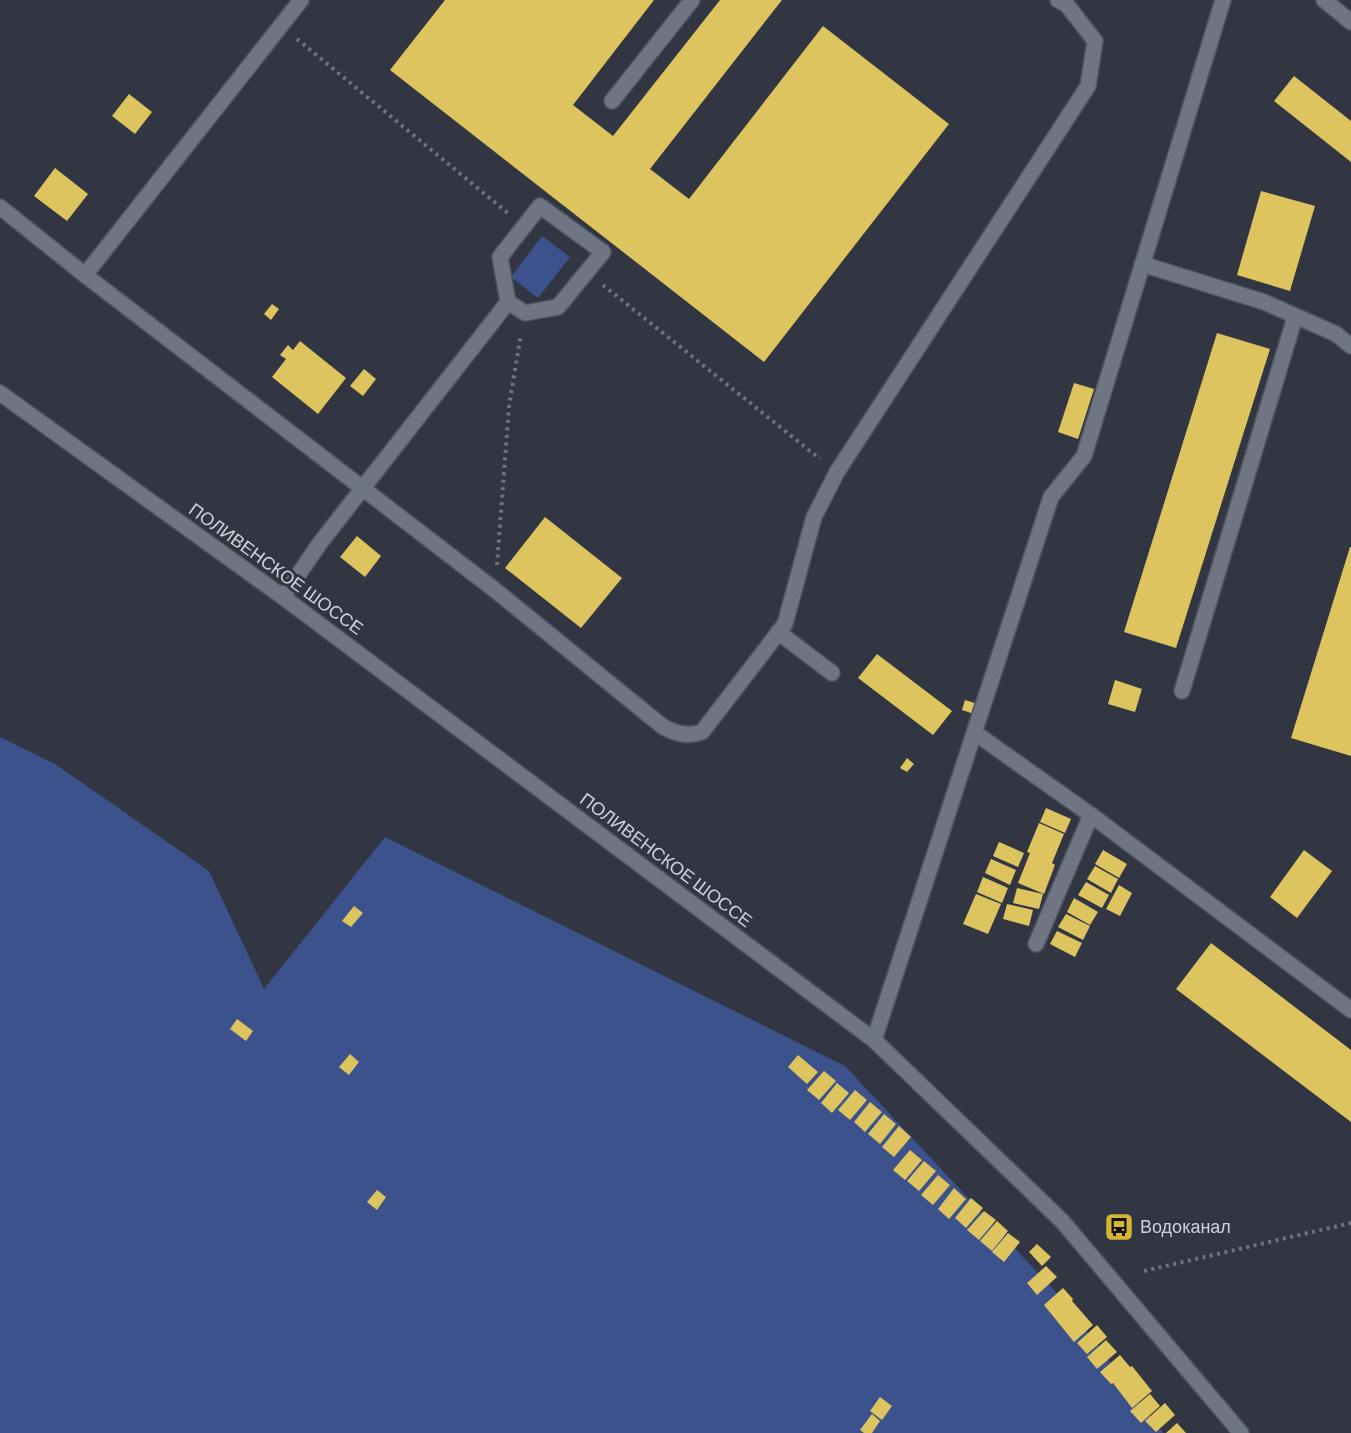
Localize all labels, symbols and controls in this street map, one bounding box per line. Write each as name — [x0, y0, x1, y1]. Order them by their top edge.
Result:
street label: ПОЛИВЕНСКОЕ ШОССЕ — [185, 498, 368, 639]
street label: ПОЛИВЕНСКОЕ ШОССЕ — [576, 787, 757, 931]
bus stop icon: Водоканал — [1103, 1211, 1135, 1243]
place label: Водоканал — [1140, 1215, 1231, 1237]

